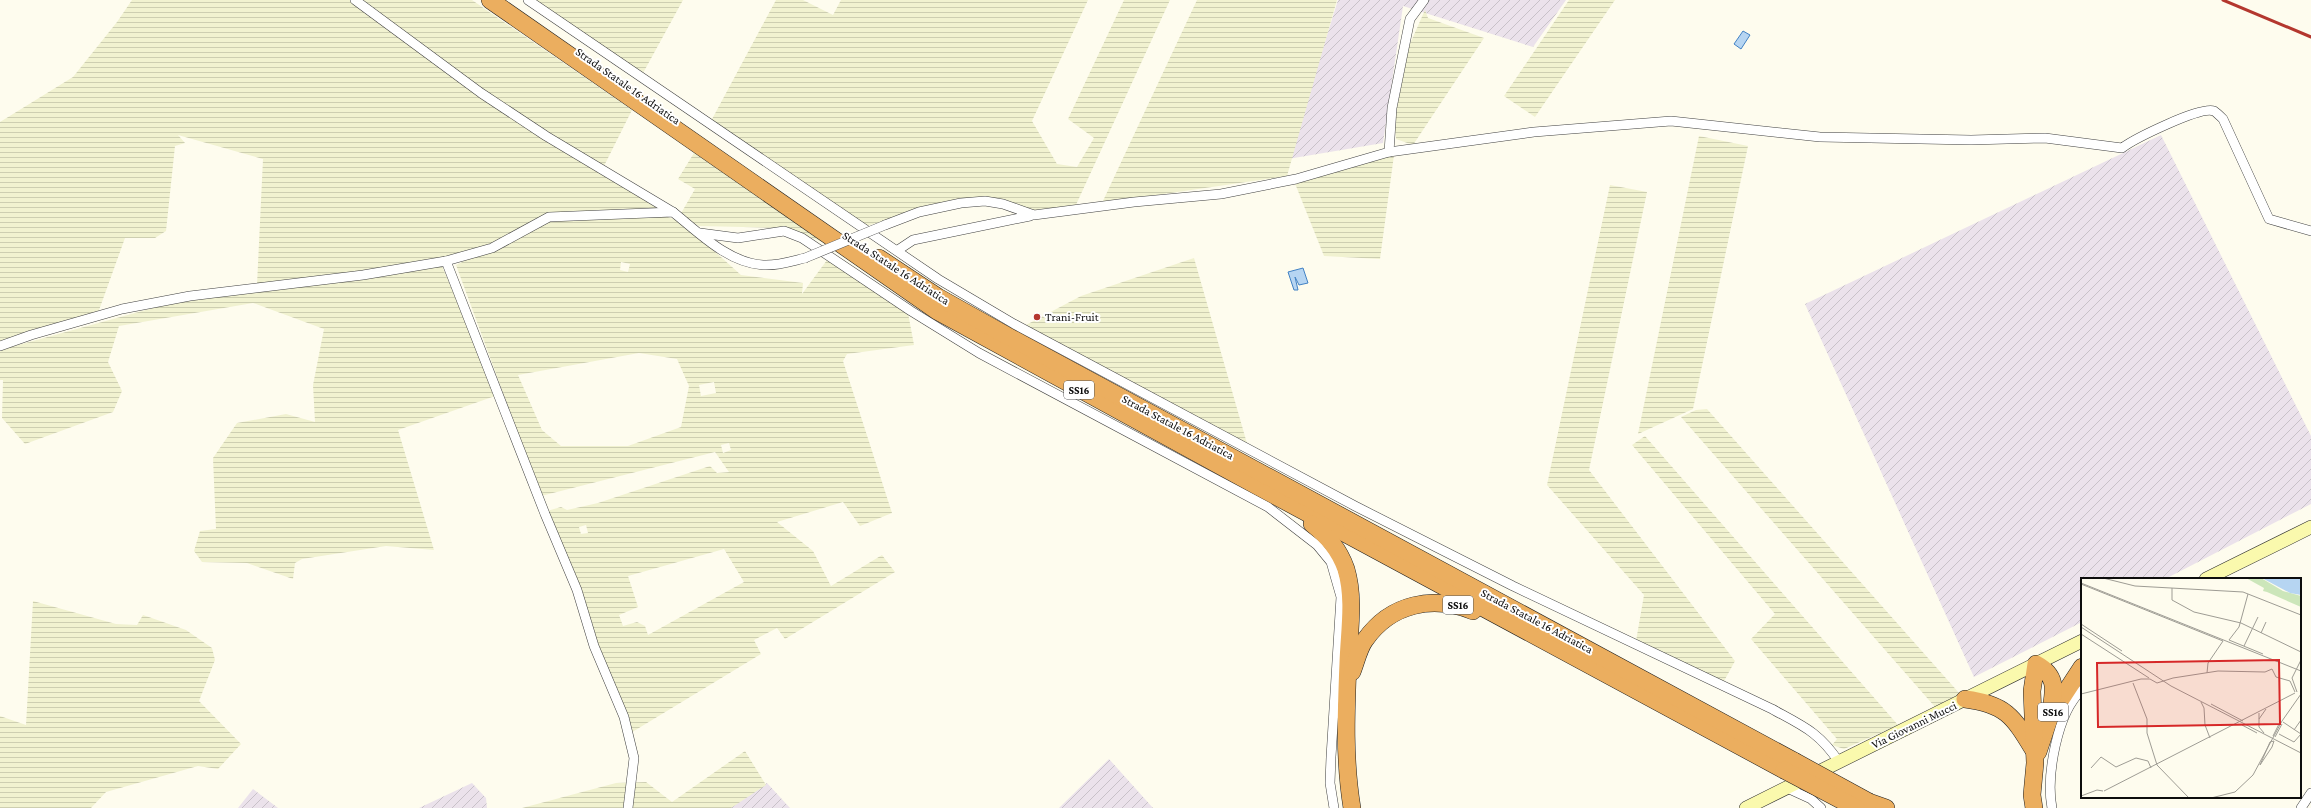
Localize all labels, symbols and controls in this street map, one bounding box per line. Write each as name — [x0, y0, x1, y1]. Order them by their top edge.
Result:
street label: Strada Statale 16 Adriatica — [573, 45, 683, 128]
street label: Strada Statale 16 Adriatica — [840, 228, 952, 308]
place label: Trani-Fruit — [1045, 310, 1100, 324]
marker: Trani-Fruit — [1032, 312, 1042, 322]
road number: SS16 — [1064, 381, 1094, 399]
street label: Strada Statale 16 Adriatica — [1120, 392, 1237, 463]
inset map — [2081, 578, 2301, 798]
street label: Strada Statale 16 Adriatica — [1479, 586, 1596, 657]
road number: SS16 — [1443, 596, 1473, 614]
street label: Via Giovanni Mucci — [1869, 698, 1959, 752]
road number: SS16 — [2038, 703, 2068, 721]

